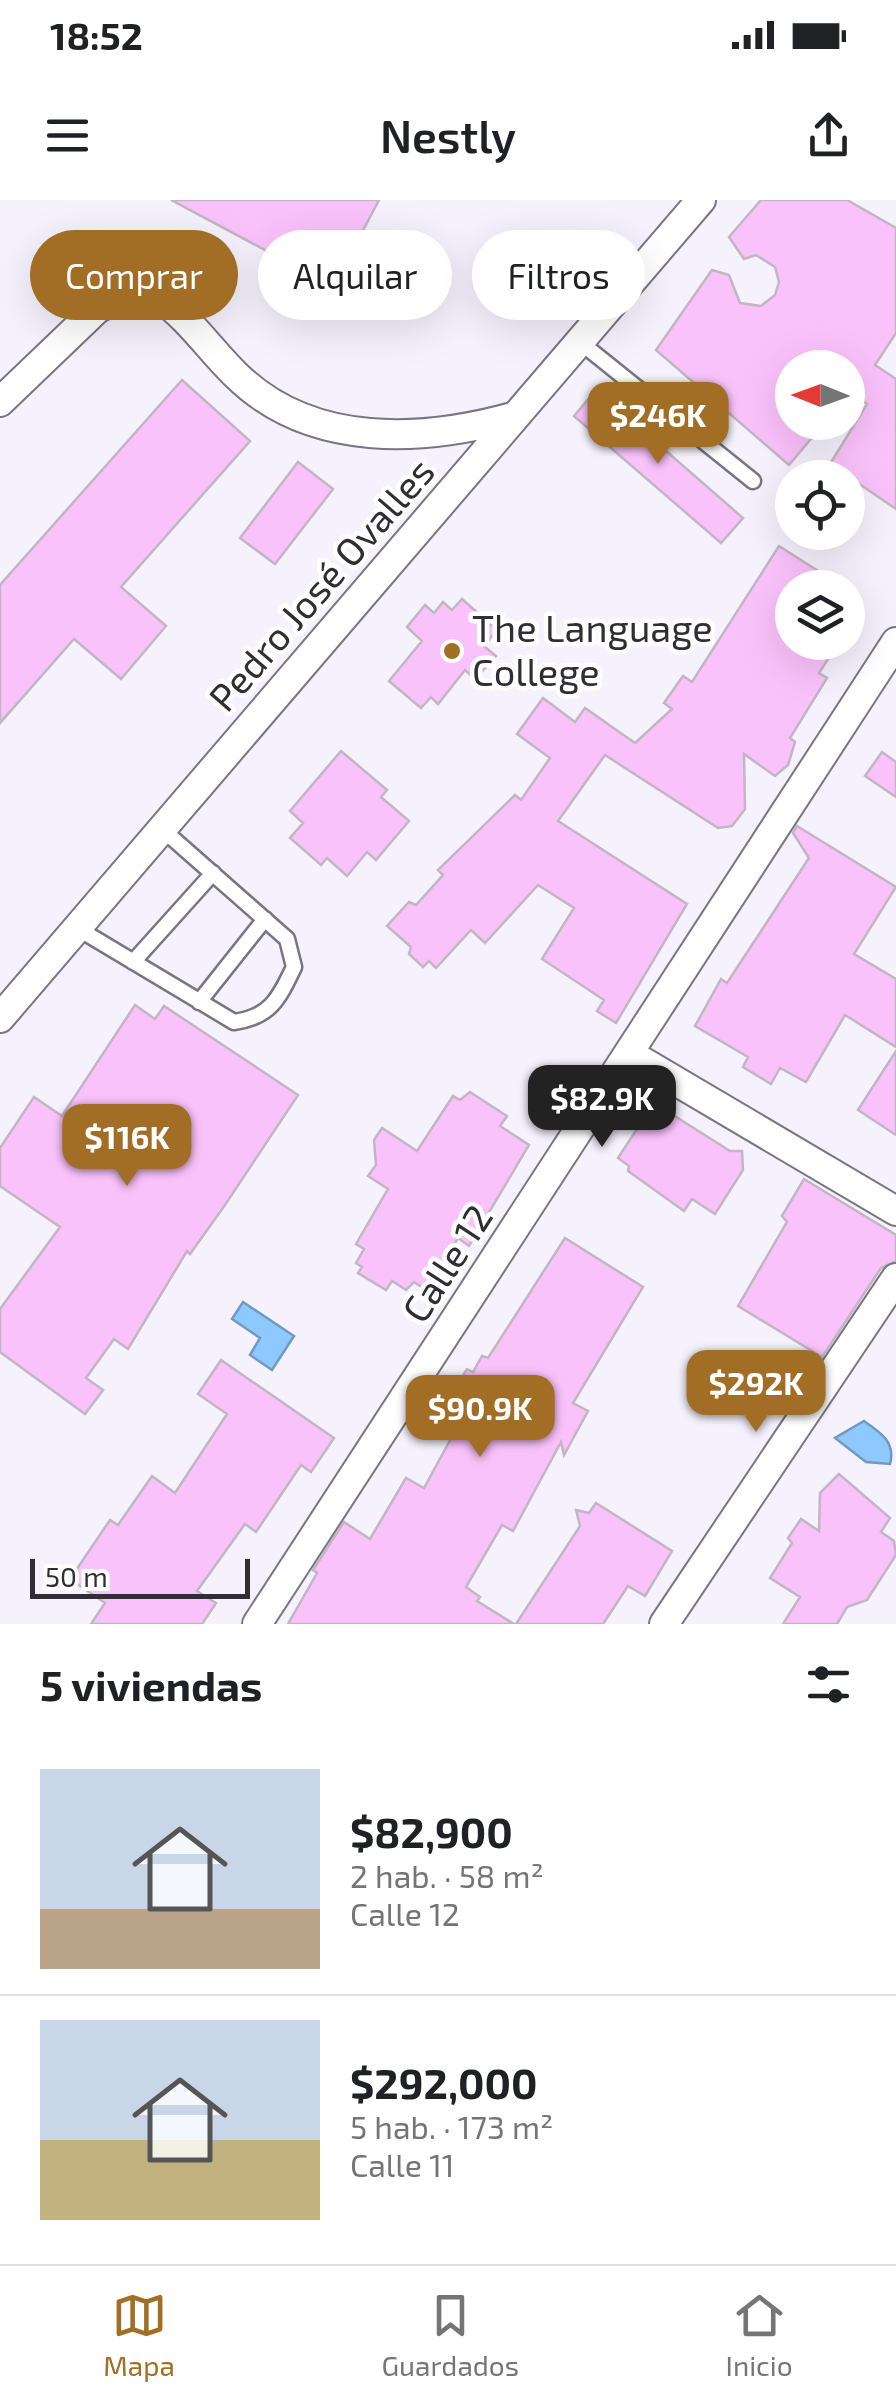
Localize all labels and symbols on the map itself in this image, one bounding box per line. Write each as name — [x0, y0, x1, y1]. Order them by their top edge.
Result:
north arrow — [775, 350, 865, 440]
pin: $246K — [588, 382, 728, 467]
street label: Pedro José Ovalles — [198, 448, 443, 719]
place label: The Language College — [472, 604, 713, 694]
marker: The Language College — [441, 640, 463, 662]
pin: $82.9K — [521, 1065, 683, 1150]
pin: $116K — [57, 1104, 197, 1189]
street label: Calle 12 — [392, 1196, 501, 1330]
pin: $292K — [686, 1350, 826, 1435]
pin: $90.9K — [399, 1375, 561, 1460]
scale bar — [30, 1554, 250, 1598]

